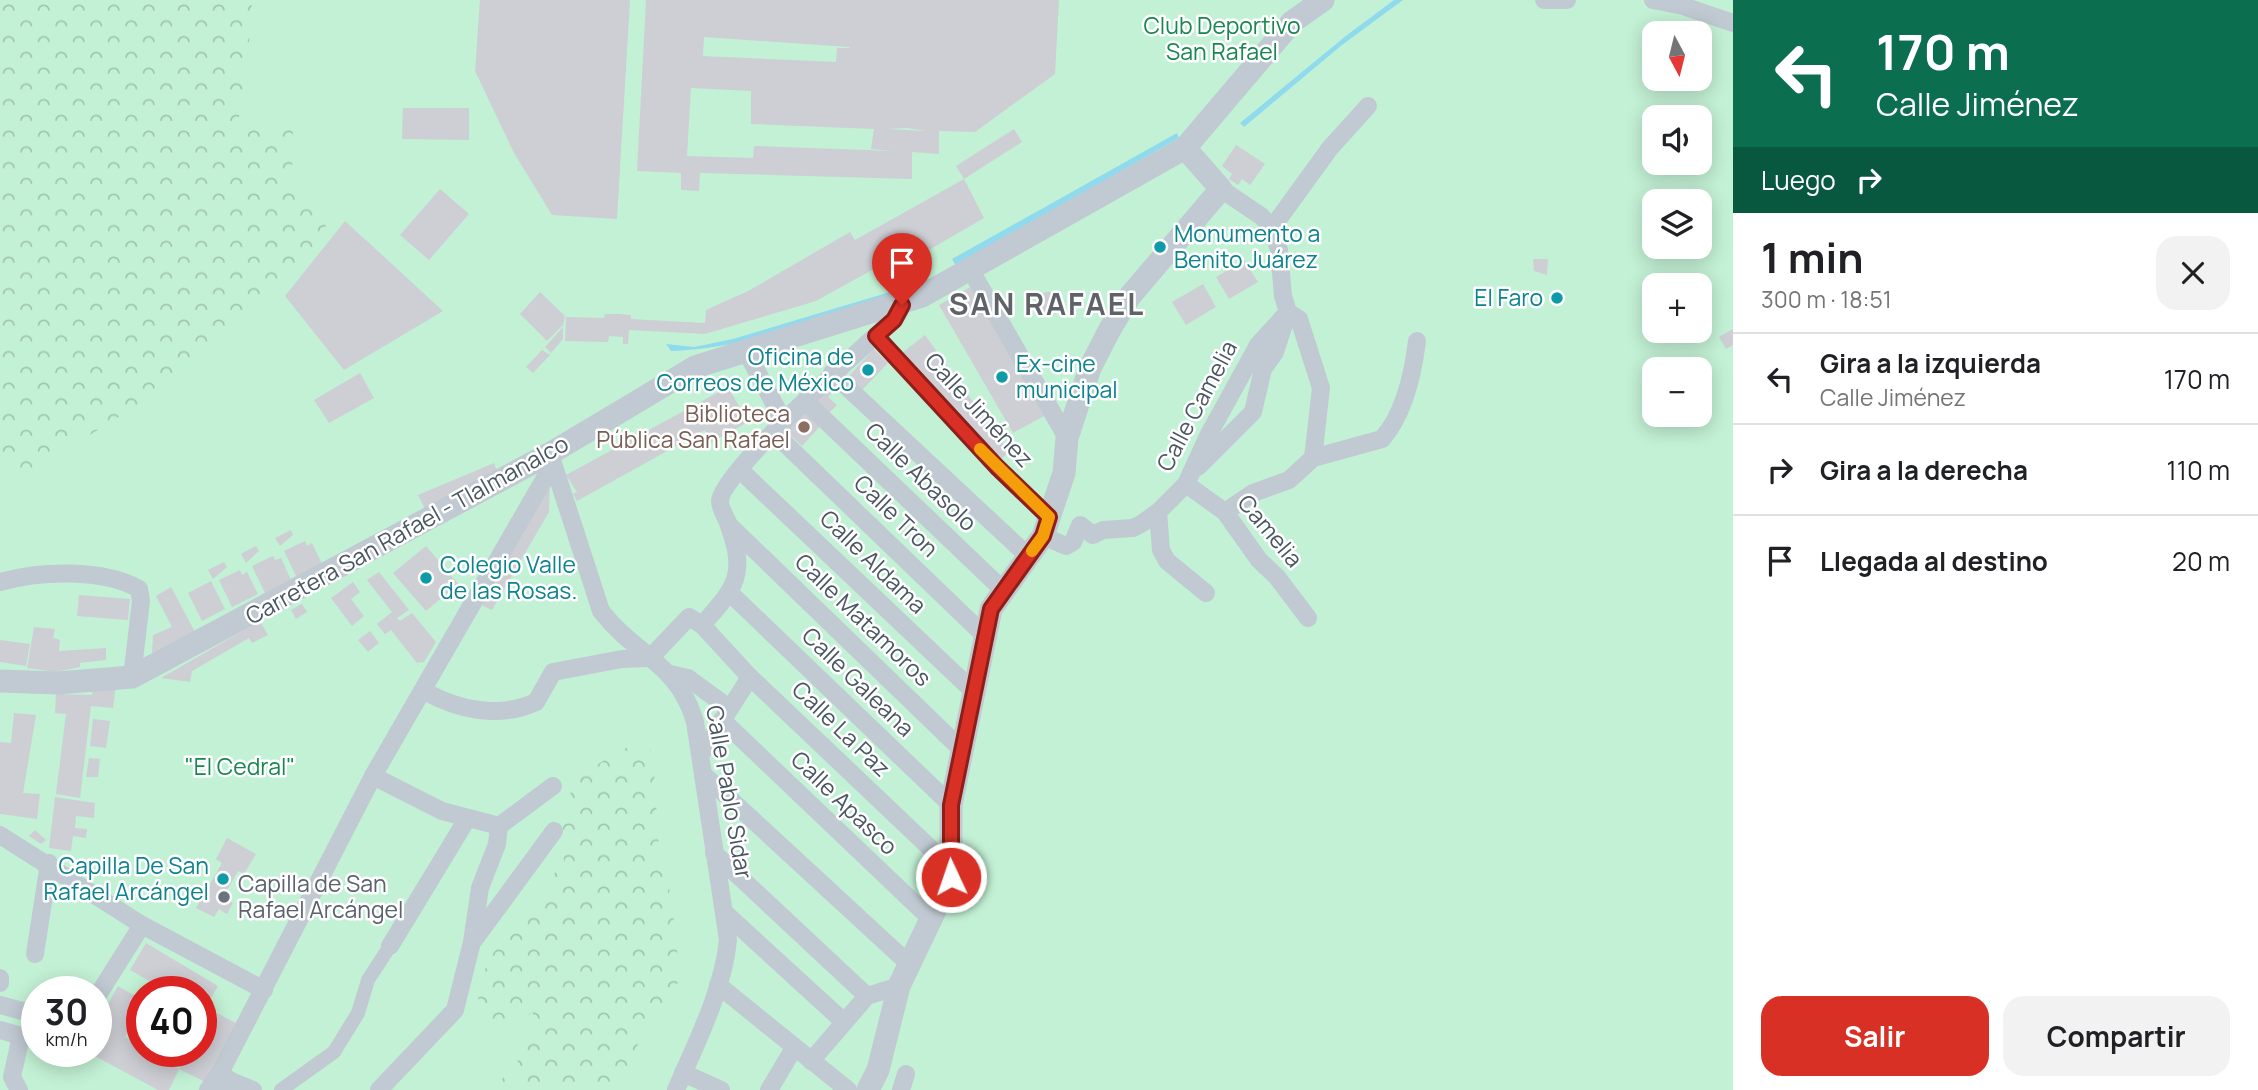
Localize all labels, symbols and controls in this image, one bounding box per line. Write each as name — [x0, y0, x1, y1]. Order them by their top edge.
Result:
park label: Club Deportivo San Rafael — [1143, 9, 1301, 67]
text: 170 m — [1876, 18, 2010, 85]
north arrow — [1642, 21, 1712, 91]
map controls — [1642, 21, 1712, 427]
icon: left — [1761, 28, 1852, 119]
text: Calle Jiménez — [1876, 82, 2079, 126]
button: sound — [1642, 105, 1712, 175]
icon: right — [1850, 161, 1888, 199]
text: Luego — [1761, 162, 1836, 198]
button: layers — [1642, 189, 1712, 259]
place label: Monumento a Benito Juárez — [1174, 217, 1320, 275]
text: 1 min — [1761, 228, 1864, 286]
pin — [872, 233, 932, 305]
button: close — [2156, 236, 2230, 310]
marker: Monumento a Benito Juárez — [1152, 239, 1168, 255]
icon: arrive — [883, 244, 921, 282]
button: + — [1642, 273, 1712, 343]
place label: El Faro — [1474, 281, 1543, 313]
district label: SAN RAFAEL — [949, 283, 1145, 324]
text: 300 m · 18:51 — [1761, 283, 1892, 315]
marker: El Faro — [1549, 290, 1565, 306]
street label: Calle Camelia — [1148, 335, 1244, 476]
place label: Oficina de Correos de México — [657, 340, 854, 398]
street label: Calle Jiménez — [918, 345, 1041, 474]
text: Gira a la izquierda — [1820, 345, 2041, 381]
place label: Ex-cine municipal — [1016, 347, 1118, 405]
button: − — [1642, 357, 1712, 427]
icon: left — [1761, 360, 1799, 398]
text: 170 m — [2164, 361, 2230, 397]
marker: Oficina de Correos de México — [860, 362, 876, 378]
marker: Ex-cine municipal — [994, 369, 1010, 385]
text: Calle Jiménez — [1820, 381, 1966, 413]
place label: Biblioteca Pública San Rafael — [596, 397, 790, 455]
street label: Calle Abasolo — [859, 415, 984, 538]
marker: Biblioteca Pública San Rafael — [796, 419, 812, 435]
street label: Carretera San Rafael - Tlalmanalco — [239, 427, 574, 631]
icon: right — [1761, 451, 1799, 489]
text: Gira a la derecha — [1820, 452, 2028, 488]
text: 110 m — [2167, 452, 2230, 488]
street label: Calle Tron — [847, 467, 946, 564]
street label: Camelia — [1231, 487, 1311, 573]
street label: Calle Aldama — [813, 502, 934, 620]
icon: arrive — [1761, 542, 1799, 580]
text: Llegada al destino — [1820, 543, 2048, 579]
text: 20 m — [2172, 543, 2230, 579]
street label: Calle Matamoros — [788, 546, 939, 693]
place label: Colegio Valle de las Rosas. — [440, 548, 577, 606]
marker: Colegio Valle de las Rosas. — [418, 570, 434, 586]
street label: Calle Galeana — [795, 619, 922, 743]
street label: Calle La Paz — [785, 673, 898, 783]
street label: Calle Pablo Sidar — [699, 703, 761, 881]
street label: Calle Apasco — [784, 743, 905, 861]
park label: "El Cedral" — [185, 750, 295, 782]
position arrow — [914, 840, 988, 914]
place label: Capilla De San Rafael Arcángel — [44, 849, 209, 907]
place label: Capilla de San Rafael Arcángel — [238, 867, 403, 925]
marker: Capilla De San Rafael Arcángel — [215, 871, 231, 887]
marker: Capilla de San Rafael Arcángel — [216, 889, 232, 905]
speed limit sign: 40 — [126, 976, 217, 1067]
text: 30 — [45, 988, 88, 1036]
button: Salir — [1761, 996, 1989, 1076]
button: Compartir — [2003, 996, 2230, 1076]
text: km/h — [46, 1027, 87, 1051]

